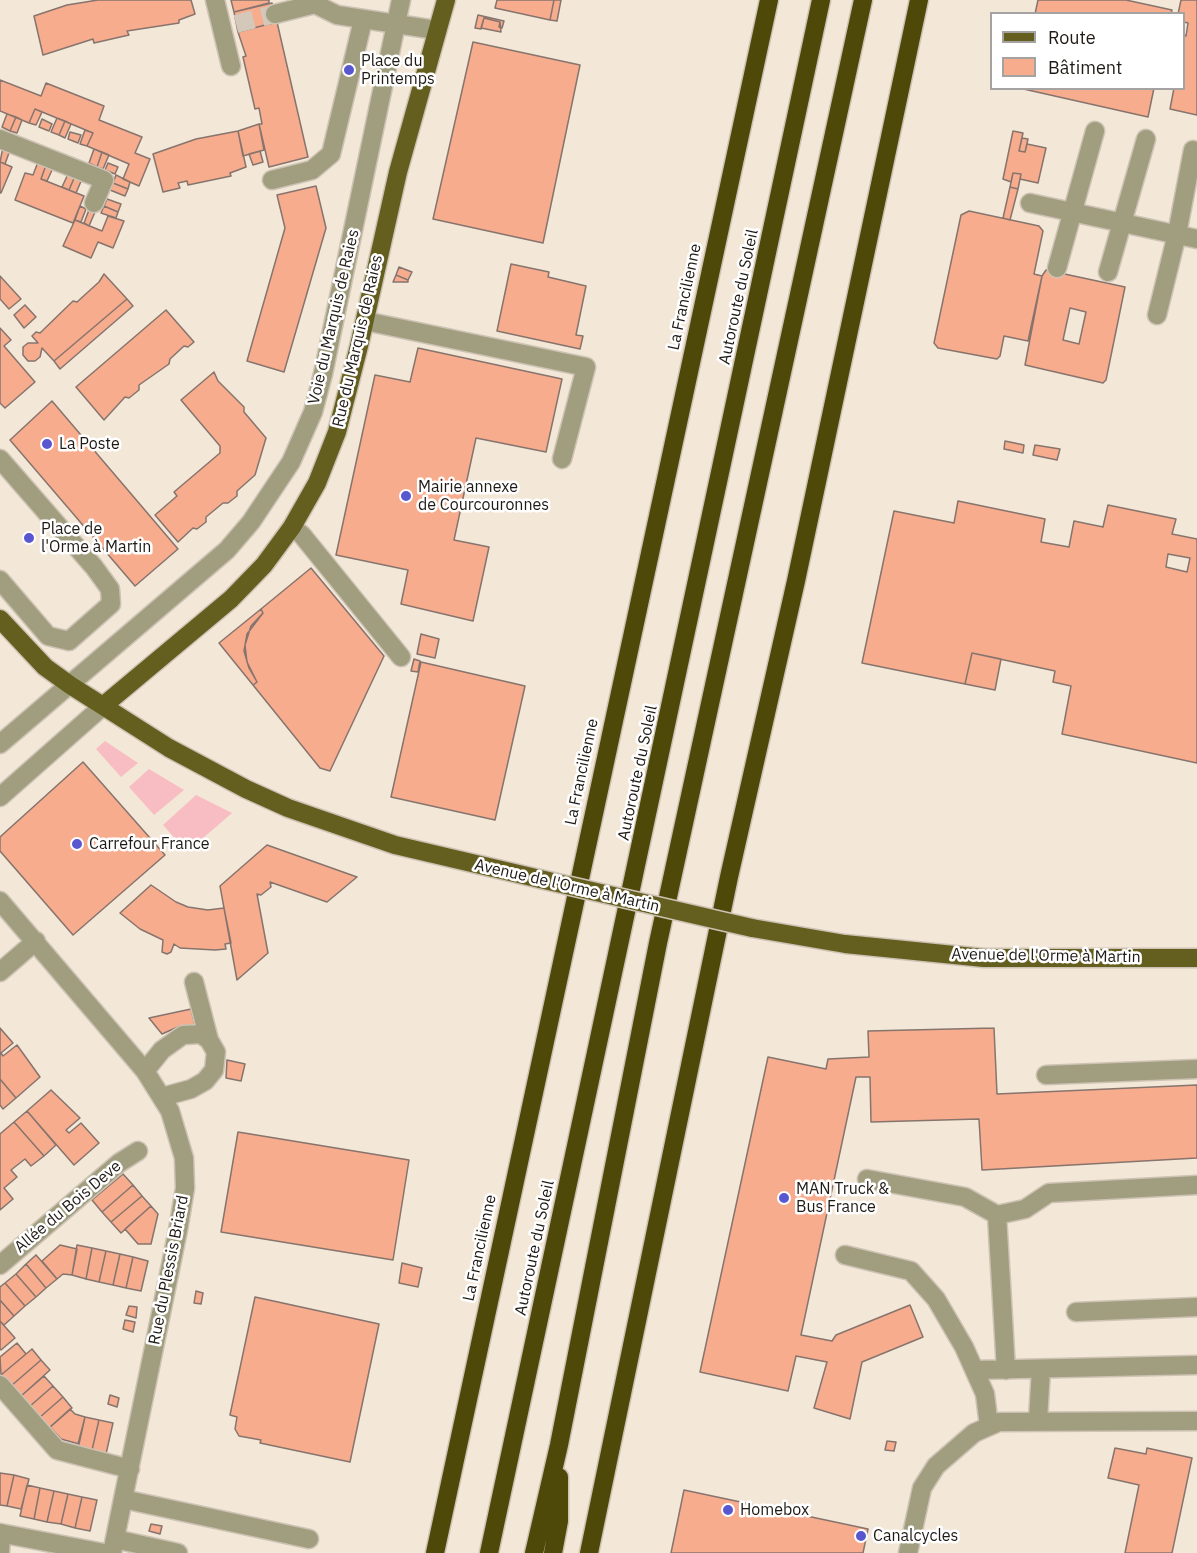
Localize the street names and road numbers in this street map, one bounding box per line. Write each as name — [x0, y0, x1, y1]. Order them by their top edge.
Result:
street label: Voie du Marquis de Raies — [304, 228, 364, 406]
street label: Autoroute du Soleil — [715, 228, 763, 366]
street label: La Francilienne — [664, 242, 706, 352]
street label: Rue du Marquis de Raies — [329, 253, 387, 429]
street label: Autoroute du Soleil — [614, 704, 662, 842]
street label: La Francilienne — [561, 717, 603, 827]
street label: Avenue de l'Orme à Martin — [473, 855, 661, 917]
street label: Avenue de l'Orme à Martin — [951, 945, 1141, 967]
street label: Allée du Bois Deve — [11, 1157, 125, 1257]
street label: Autoroute du Soleil — [511, 1179, 559, 1317]
street label: La Francilienne — [459, 1193, 501, 1303]
street label: Rue du Plessis Briard — [145, 1194, 193, 1346]

